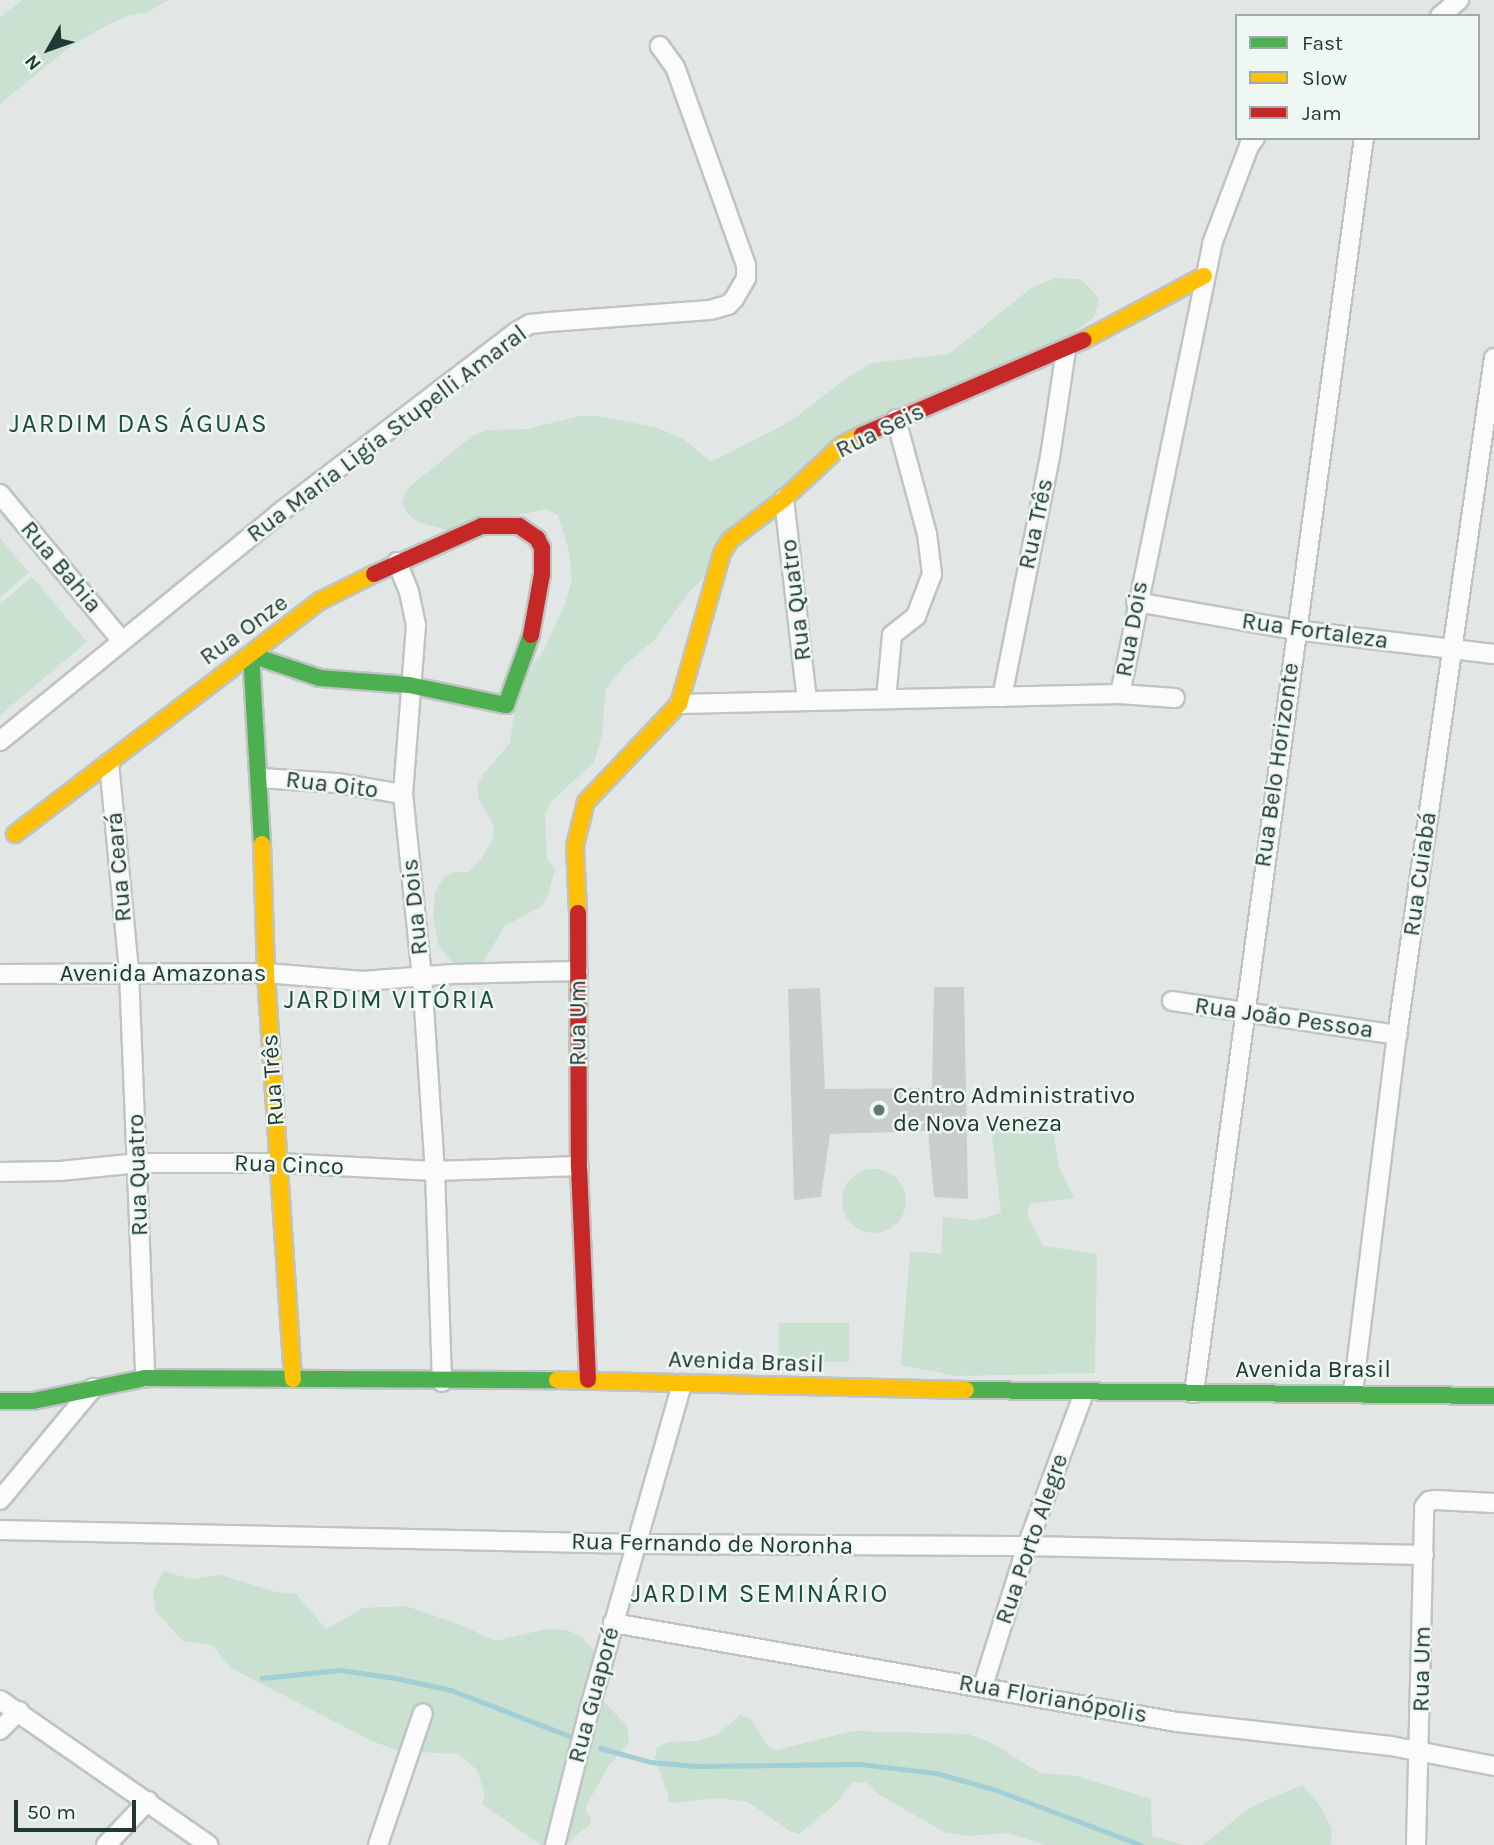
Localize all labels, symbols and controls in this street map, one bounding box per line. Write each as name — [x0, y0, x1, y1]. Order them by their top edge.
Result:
north arrow — [14, 14, 84, 84]
legend — [1235, 14, 1480, 140]
text: Fast — [1302, 31, 1343, 55]
text: N — [20, 50, 46, 75]
text: Slow — [1302, 66, 1347, 90]
text: Jam — [1302, 101, 1342, 125]
street label: Rua Maria Ligia Stupelli Amaral — [241, 319, 533, 549]
street label: Rua Seis — [831, 397, 929, 465]
district label: JARDIM DAS ÁGUAS — [11, 408, 267, 440]
street label: Rua Três — [1012, 476, 1060, 572]
street label: Rua Bahia — [14, 515, 108, 619]
street label: Rua Quatro — [774, 538, 818, 662]
street label: Rua Dois — [1109, 579, 1155, 679]
street label: Rua Onze — [194, 588, 294, 672]
street label: Rua Fortaleza — [1240, 606, 1390, 656]
street label: Rua Belo Horizonte — [1248, 661, 1306, 869]
street label: Rua Oito — [284, 765, 380, 805]
street label: Rua Cuiabá — [1397, 810, 1443, 938]
street label: Rua Ceará — [100, 811, 138, 923]
street label: Rua Dois — [396, 857, 434, 957]
street label: Avenida Amazonas — [60, 960, 266, 988]
street label: Rua Um — [564, 980, 592, 1066]
district label: JARDIM VITÓRIA — [286, 984, 494, 1016]
street label: Rua João Pessoa — [1193, 991, 1375, 1045]
street label: Rua Três — [255, 1033, 291, 1127]
place label: Centro Administrativo de Nova Veneza — [893, 1082, 1135, 1138]
marker: Centro Administrativo de Nova Veneza — [871, 1102, 887, 1118]
street label: Rua Quatro — [121, 1113, 155, 1237]
street label: Rua Cinco — [234, 1149, 344, 1181]
street label: Avenida Brasil — [668, 1345, 824, 1379]
street label: Avenida Brasil — [1235, 1356, 1391, 1384]
street label: Rua Porto Alegre — [989, 1450, 1075, 1628]
street label: Rua Fernando de Noronha — [571, 1527, 853, 1561]
district label: JARDIM SEMINÁRIO — [633, 1578, 887, 1610]
street label: Rua Guaporé — [562, 1624, 626, 1766]
street label: Rua Um — [1407, 1626, 1437, 1712]
street label: Rua Florianópolis — [957, 1668, 1149, 1730]
scale bar — [18, 1786, 140, 1830]
text: 50 m — [27, 1800, 76, 1824]

